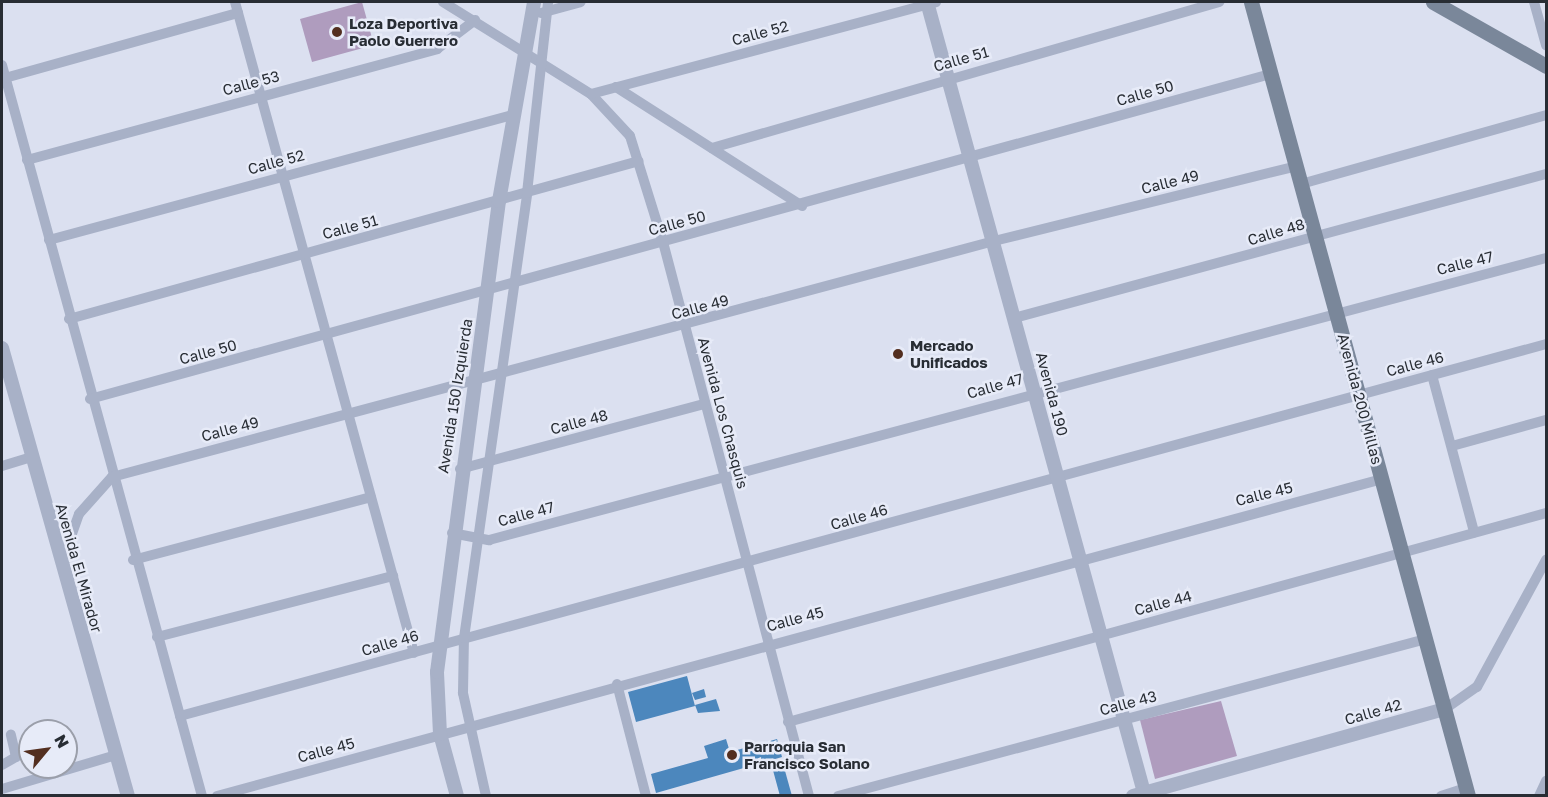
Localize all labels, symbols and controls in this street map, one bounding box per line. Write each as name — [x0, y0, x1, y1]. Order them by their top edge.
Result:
place label: Loza Deportiva Paolo Guerrero — [349, 14, 458, 49]
street label: Calle 52 — [730, 17, 790, 49]
marker: Loza Deportiva Paolo Guerrero — [330, 25, 344, 39]
street label: Calle 51 — [931, 43, 991, 75]
street label: Calle 53 — [221, 67, 281, 99]
street label: Calle 50 — [1114, 76, 1176, 110]
street label: Calle 52 — [246, 146, 306, 178]
street label: Calle 49 — [1139, 166, 1201, 198]
street label: Calle 50 — [646, 207, 708, 239]
street label: Calle 51 — [320, 211, 380, 243]
street label: Calle 48 — [1245, 215, 1307, 249]
street label: Calle 47 — [1435, 247, 1495, 279]
street label: Calle 49 — [669, 291, 731, 323]
street label: Avenida 150 Izquierda — [434, 317, 476, 475]
street label: Avenida 200 Millas — [1334, 332, 1386, 466]
street label: Avenida Los Chasquis — [694, 335, 752, 491]
street label: Calle 50 — [177, 336, 239, 368]
place label: Mercado Unificados — [910, 336, 988, 371]
marker: Mercado Unificados — [891, 347, 905, 361]
street label: Calle 46 — [1384, 348, 1446, 380]
street label: Avenida 190 — [1032, 350, 1072, 438]
street label: Calle 47 — [965, 369, 1025, 403]
street label: Calle 48 — [548, 406, 610, 438]
street label: Calle 49 — [199, 413, 261, 445]
street label: Calle 45 — [1233, 478, 1295, 510]
street label: Calle 47 — [496, 498, 556, 530]
street label: Calle 46 — [828, 500, 890, 534]
street label: Avenida El Mirador — [52, 501, 106, 635]
street label: Calle 44 — [1132, 587, 1194, 619]
street label: Calle 45 — [764, 603, 826, 635]
street label: Calle 46 — [359, 626, 421, 660]
street label: Calle 43 — [1097, 687, 1159, 719]
street label: Calle 42 — [1342, 695, 1404, 729]
north arrow — [18, 719, 78, 779]
text: N — [50, 731, 74, 751]
street label: Calle 45 — [295, 734, 357, 766]
place label: Parroquia San Francisco Solano — [744, 737, 870, 772]
marker: Parroquia San Francisco Solano — [725, 748, 739, 762]

